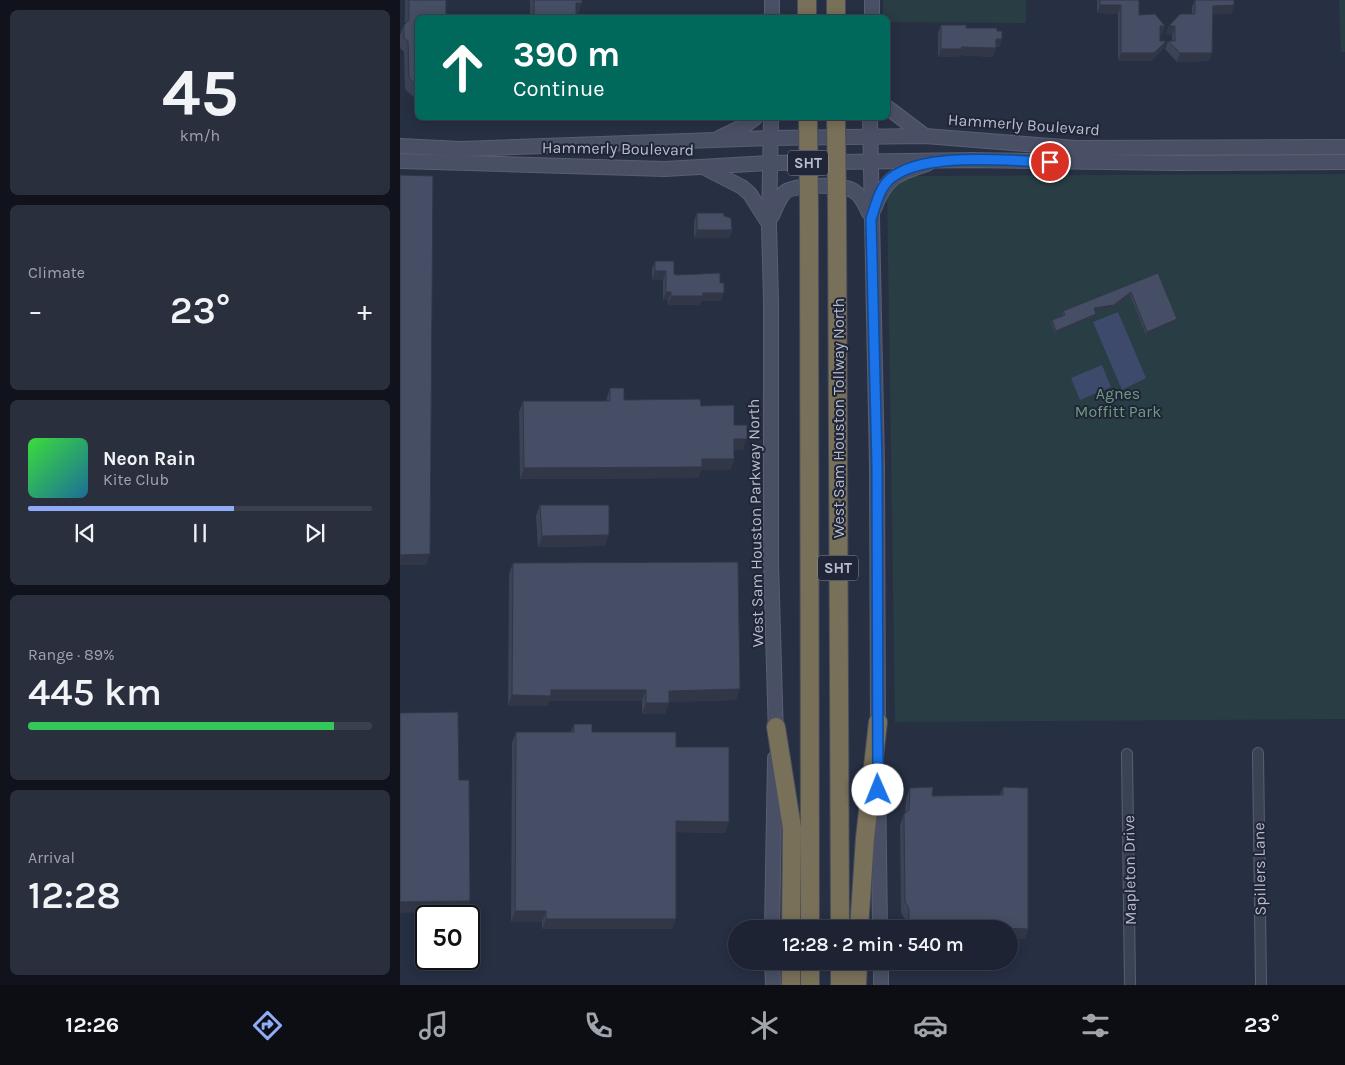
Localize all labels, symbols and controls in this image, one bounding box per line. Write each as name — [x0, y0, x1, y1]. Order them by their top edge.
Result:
text: 390 m — [513, 34, 620, 75]
icon: ahead — [430, 35, 495, 100]
text: 45 — [162, 55, 238, 131]
text: Continue — [513, 76, 605, 102]
street label: Hammerly Boulevard — [947, 110, 1101, 139]
text: km/h — [180, 126, 220, 145]
street label: Hammerly Boulevard — [542, 138, 694, 159]
pin — [1029, 141, 1071, 183]
icon: arrive — [1036, 148, 1064, 176]
road number: SHT — [788, 150, 828, 176]
text: Climate — [28, 263, 85, 282]
text: 23° — [170, 288, 230, 333]
text: − — [28, 294, 43, 327]
text: + — [357, 294, 372, 327]
street label: West Sam Houston Tollway North — [829, 298, 848, 538]
park label: Agnes Moffitt Park — [1075, 384, 1161, 421]
street label: West Sam Houston Parkway North — [744, 399, 767, 647]
text: Neon Rain — [103, 448, 196, 470]
text: Kite Club — [103, 470, 169, 489]
icon: previous — [71, 519, 99, 547]
icon: pause — [186, 519, 214, 547]
icon: next — [301, 519, 329, 547]
road number: SHT — [818, 556, 858, 580]
text: Range · 89% — [28, 645, 115, 664]
text: 445 km — [28, 670, 162, 715]
position arrow — [851, 763, 903, 815]
street label: Mapleton Drive — [1119, 815, 1140, 925]
street label: Spillers Lane — [1249, 822, 1270, 916]
text: Arrival — [28, 848, 75, 867]
text: 12:28 — [28, 873, 121, 918]
speed limit sign: 50 — [415, 905, 480, 970]
text: 12:28 · 2 min · 540 m — [782, 934, 964, 956]
icon: directions — [250, 1008, 285, 1043]
icon: music — [416, 1008, 451, 1043]
icon: phone — [581, 1008, 616, 1043]
icon: climate — [747, 1008, 782, 1043]
icon: car — [913, 1008, 948, 1043]
icon: filters — [1078, 1008, 1113, 1043]
text: 12:26 — [65, 1012, 119, 1038]
text: 23° — [1244, 1012, 1280, 1038]

